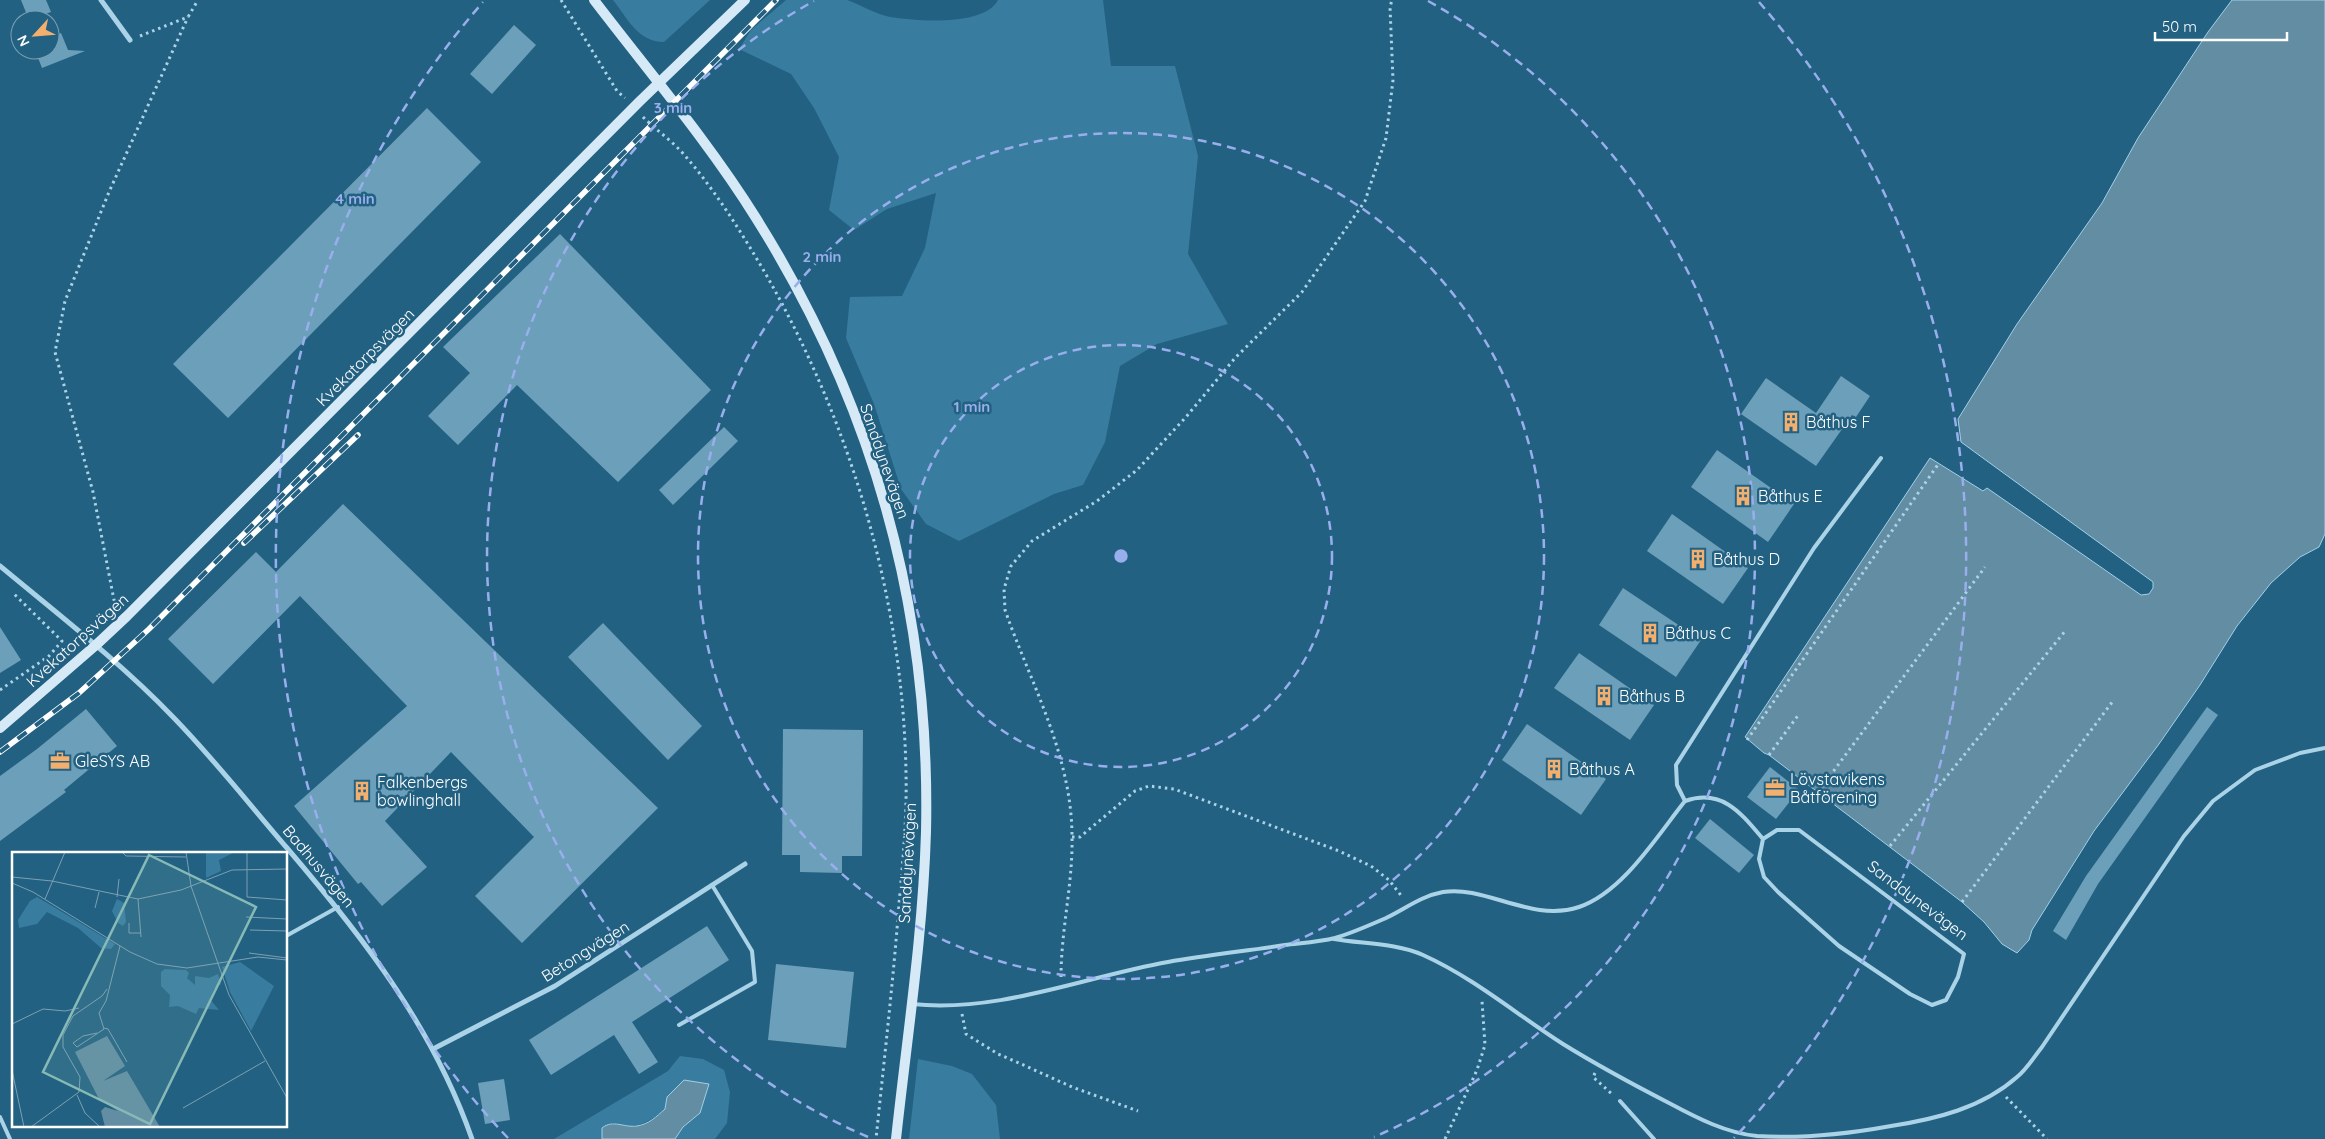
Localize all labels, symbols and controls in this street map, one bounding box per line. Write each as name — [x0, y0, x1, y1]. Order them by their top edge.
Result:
north arrow — [10, 10, 60, 60]
scale bar — [2155, 10, 2288, 42]
text: 50 m — [2162, 17, 2197, 36]
text: N — [13, 32, 34, 49]
text: 3 min — [654, 98, 692, 117]
text: 4 min — [335, 189, 375, 208]
text: 2 min — [802, 247, 842, 266]
street label: Kvekatorpsvägen — [312, 304, 418, 410]
text: 1 min — [954, 397, 990, 416]
street label: Sanddynevägen — [856, 401, 914, 521]
building icon: Båthus F — [1780, 411, 1802, 433]
place label: Båthus F — [1806, 412, 1871, 432]
building icon: Båthus E — [1732, 485, 1754, 507]
place label: Båthus E — [1758, 486, 1823, 506]
centre of rings — [1112, 547, 1130, 565]
building icon: Båthus D — [1687, 548, 1709, 570]
place label: Båthus D — [1713, 549, 1780, 569]
street label: Kvekatorpsvägen — [22, 589, 132, 691]
building icon: Båthus C — [1639, 622, 1661, 644]
place label: Båthus C — [1665, 623, 1731, 643]
building icon: Båthus B — [1593, 685, 1615, 707]
place label: Båthus B — [1619, 686, 1685, 706]
office icon: GleSYS AB — [49, 750, 71, 772]
place label: GleSYS AB — [75, 751, 150, 771]
building icon: Båthus A — [1543, 758, 1565, 780]
place label: Båthus A — [1569, 759, 1635, 779]
place label: Lövstavikens Båtförening — [1790, 769, 1885, 807]
place label: Falkenbergs bowlinghall — [377, 772, 468, 810]
office icon: Lövstavikens Båtförening — [1764, 777, 1786, 799]
building icon: Falkenbergs bowlinghall — [351, 780, 373, 802]
street label: Sanddynevägen — [894, 802, 920, 924]
street label: Badhusvägen — [279, 821, 359, 911]
inset map — [12, 852, 288, 1126]
street label: Sanddynevägen — [1864, 856, 1972, 944]
street label: Betongvägen — [537, 916, 633, 986]

